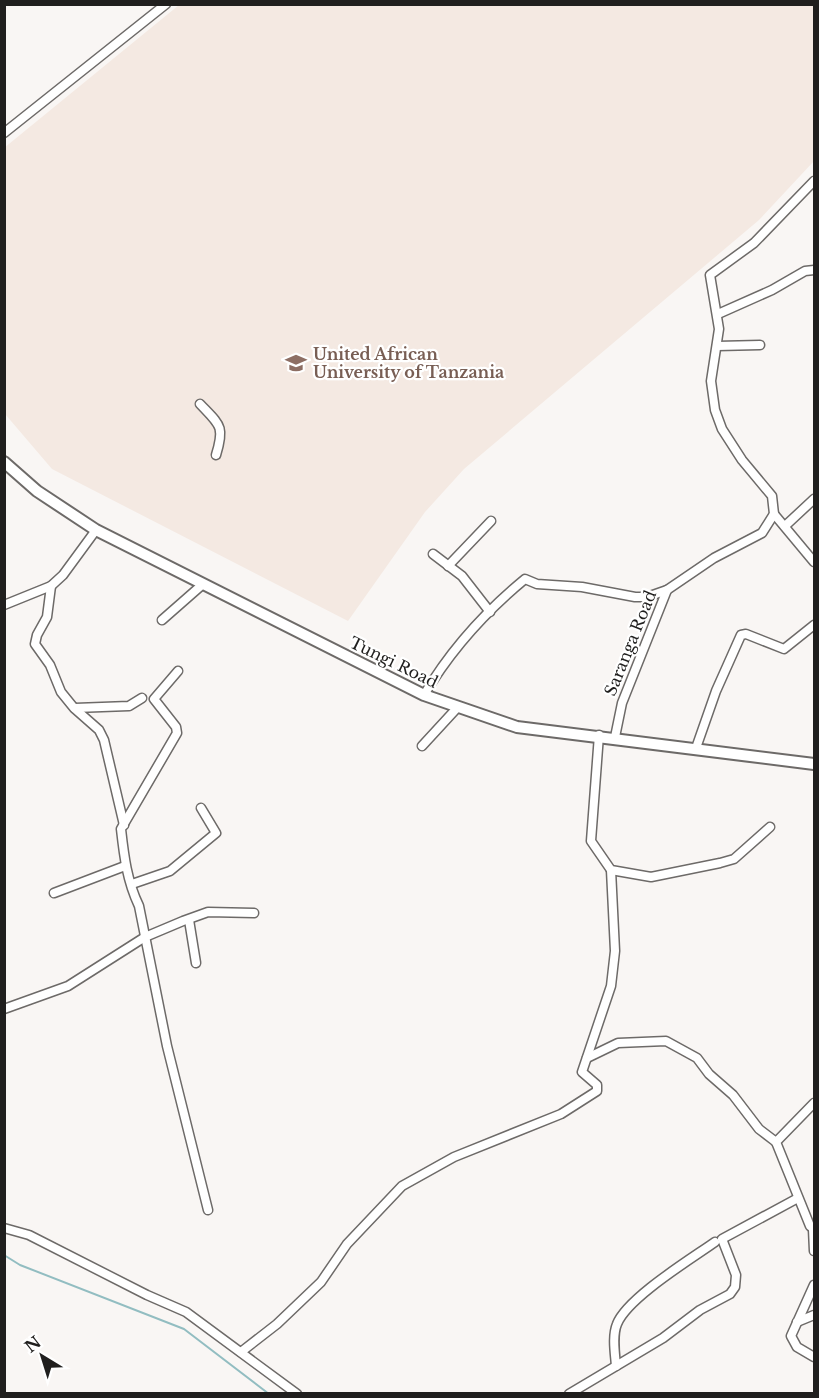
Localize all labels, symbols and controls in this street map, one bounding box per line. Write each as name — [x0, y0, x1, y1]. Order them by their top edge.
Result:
place label: United African University of Tanzania — [313, 344, 504, 382]
school or university icon: United African University of Tanzania — [284, 351, 308, 375]
street label: Saranga Road — [600, 587, 660, 699]
street label: Tungi Road — [347, 632, 442, 692]
north arrow — [12, 1326, 72, 1386]
text: N — [21, 1332, 45, 1357]

